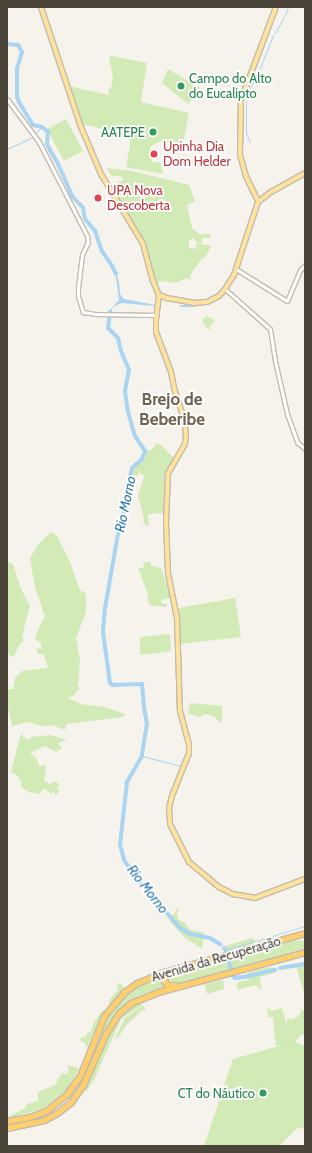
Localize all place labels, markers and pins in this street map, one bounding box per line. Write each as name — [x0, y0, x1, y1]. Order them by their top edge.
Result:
place label: Campo do Alto do Eucalipto — [189, 71, 272, 102]
marker: Campo do Alto do Eucalipto — [176, 81, 186, 91]
place label: AATEPE — [101, 124, 145, 140]
marker: AATEPE — [148, 127, 158, 137]
place label: Upinha Dia Dom Helder — [163, 139, 230, 170]
marker: Upinha Dia Dom Helder — [148, 148, 160, 160]
place label: UPA Nova Descoberta — [107, 183, 170, 214]
marker: UPA Nova Descoberta — [92, 192, 104, 204]
place label: CT do Náutico — [178, 1085, 255, 1101]
marker: CT do Náutico — [258, 1088, 268, 1098]

